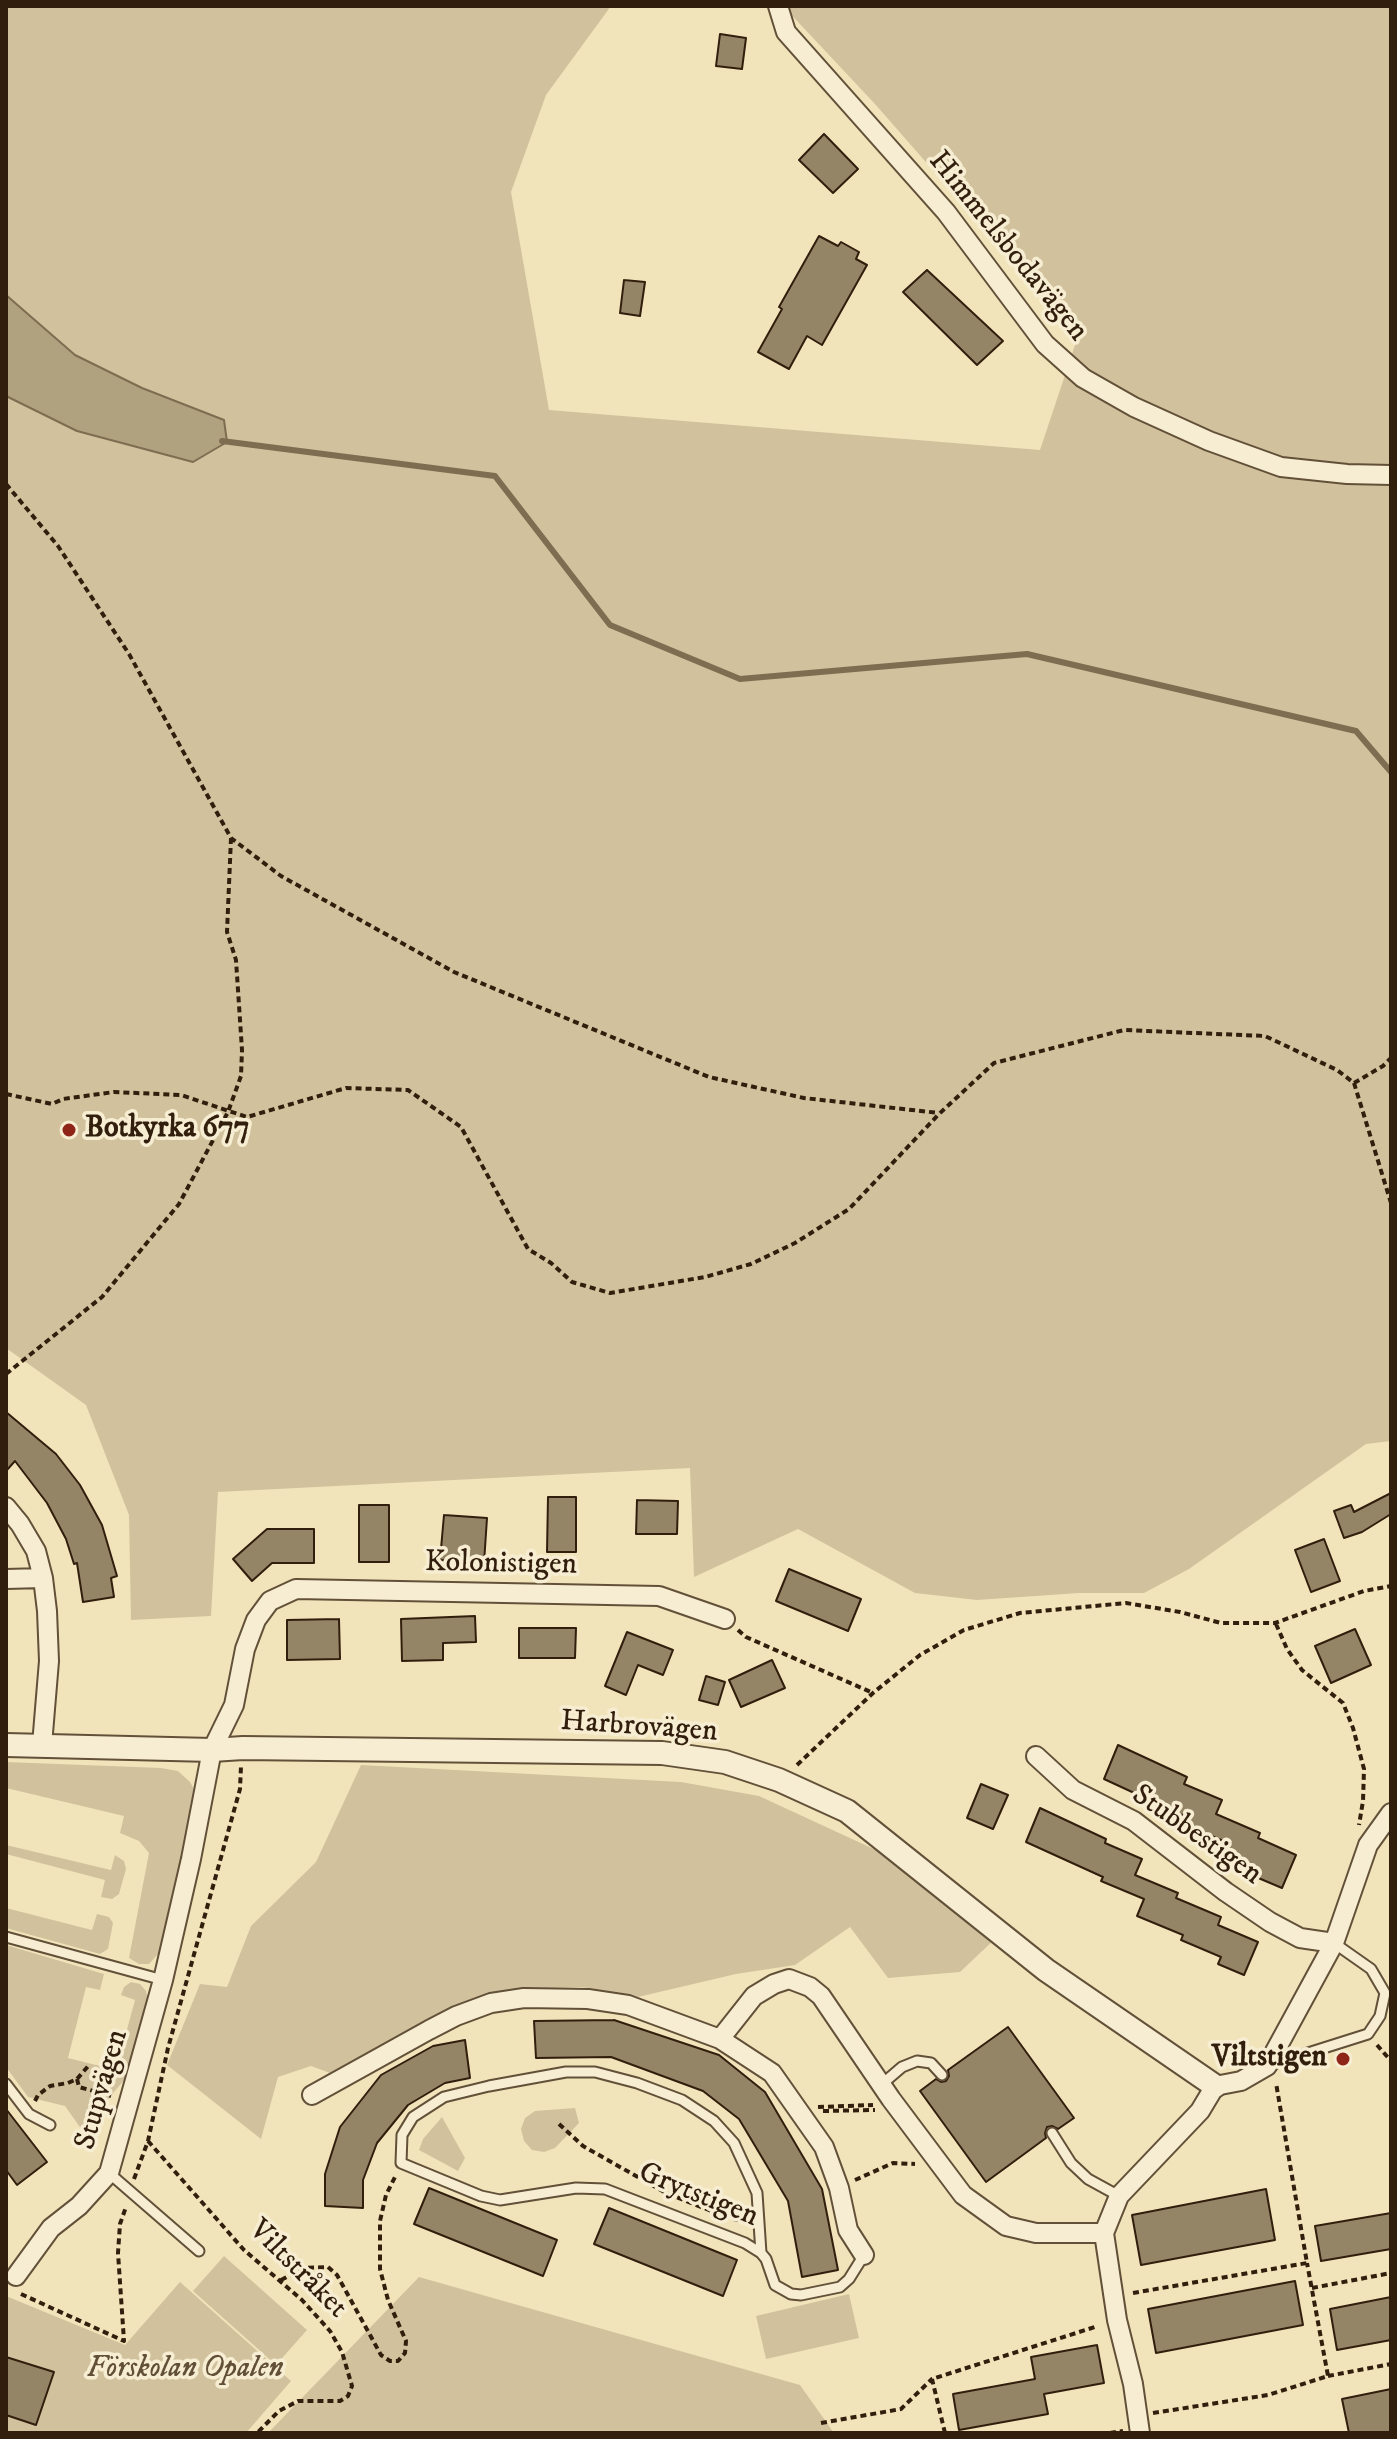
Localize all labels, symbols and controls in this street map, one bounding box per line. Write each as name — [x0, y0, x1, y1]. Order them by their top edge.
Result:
street label: Himmelsbodavägen — [919, 145, 1095, 349]
place label: Botkyrka 677 — [85, 1112, 250, 1148]
marker: Botkyrka 677 — [60, 1121, 78, 1139]
street label: Kolonistigen — [425, 1546, 577, 1584]
street label: Harbrovägen — [559, 1705, 719, 1751]
street label: Stubbestigen — [1124, 1778, 1268, 1894]
street label: Stupvägen — [69, 2026, 137, 2154]
place label: Viltstigen — [1212, 2041, 1327, 2077]
marker: Viltstigen — [1334, 2050, 1352, 2068]
street label: Grytstigen — [633, 2156, 763, 2236]
street label: Viltstråket — [240, 2213, 354, 2327]
park label: Förskolan Opalen — [87, 2352, 283, 2388]

